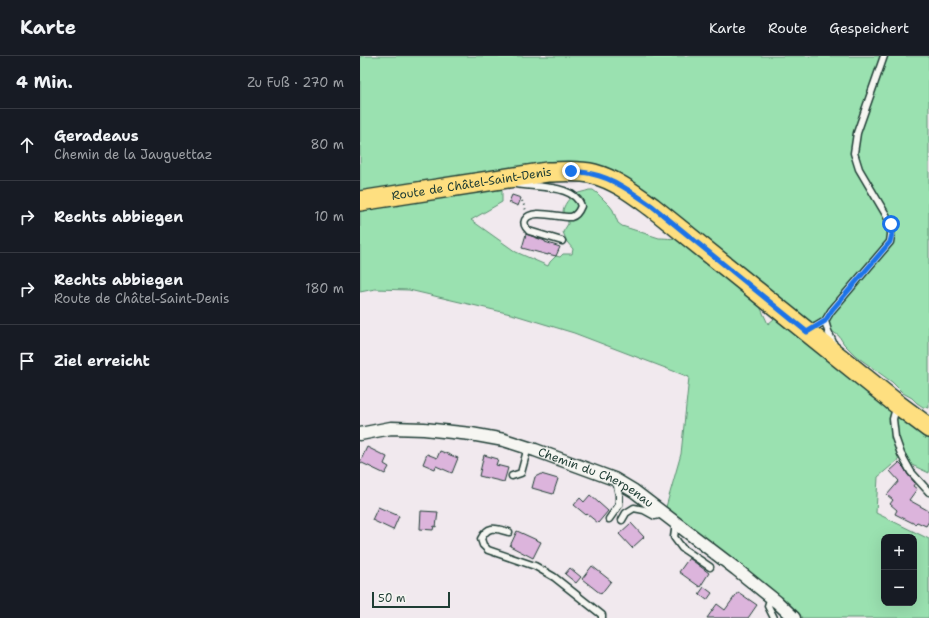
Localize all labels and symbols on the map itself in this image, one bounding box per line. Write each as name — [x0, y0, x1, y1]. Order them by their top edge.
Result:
route end — [562, 162, 580, 180]
street label: Route de Châtel-Saint-Denis — [390, 164, 552, 204]
route start — [882, 215, 900, 233]
street label: Chemin du Cherpenau — [536, 444, 657, 511]
scale bar — [372, 590, 450, 609]

